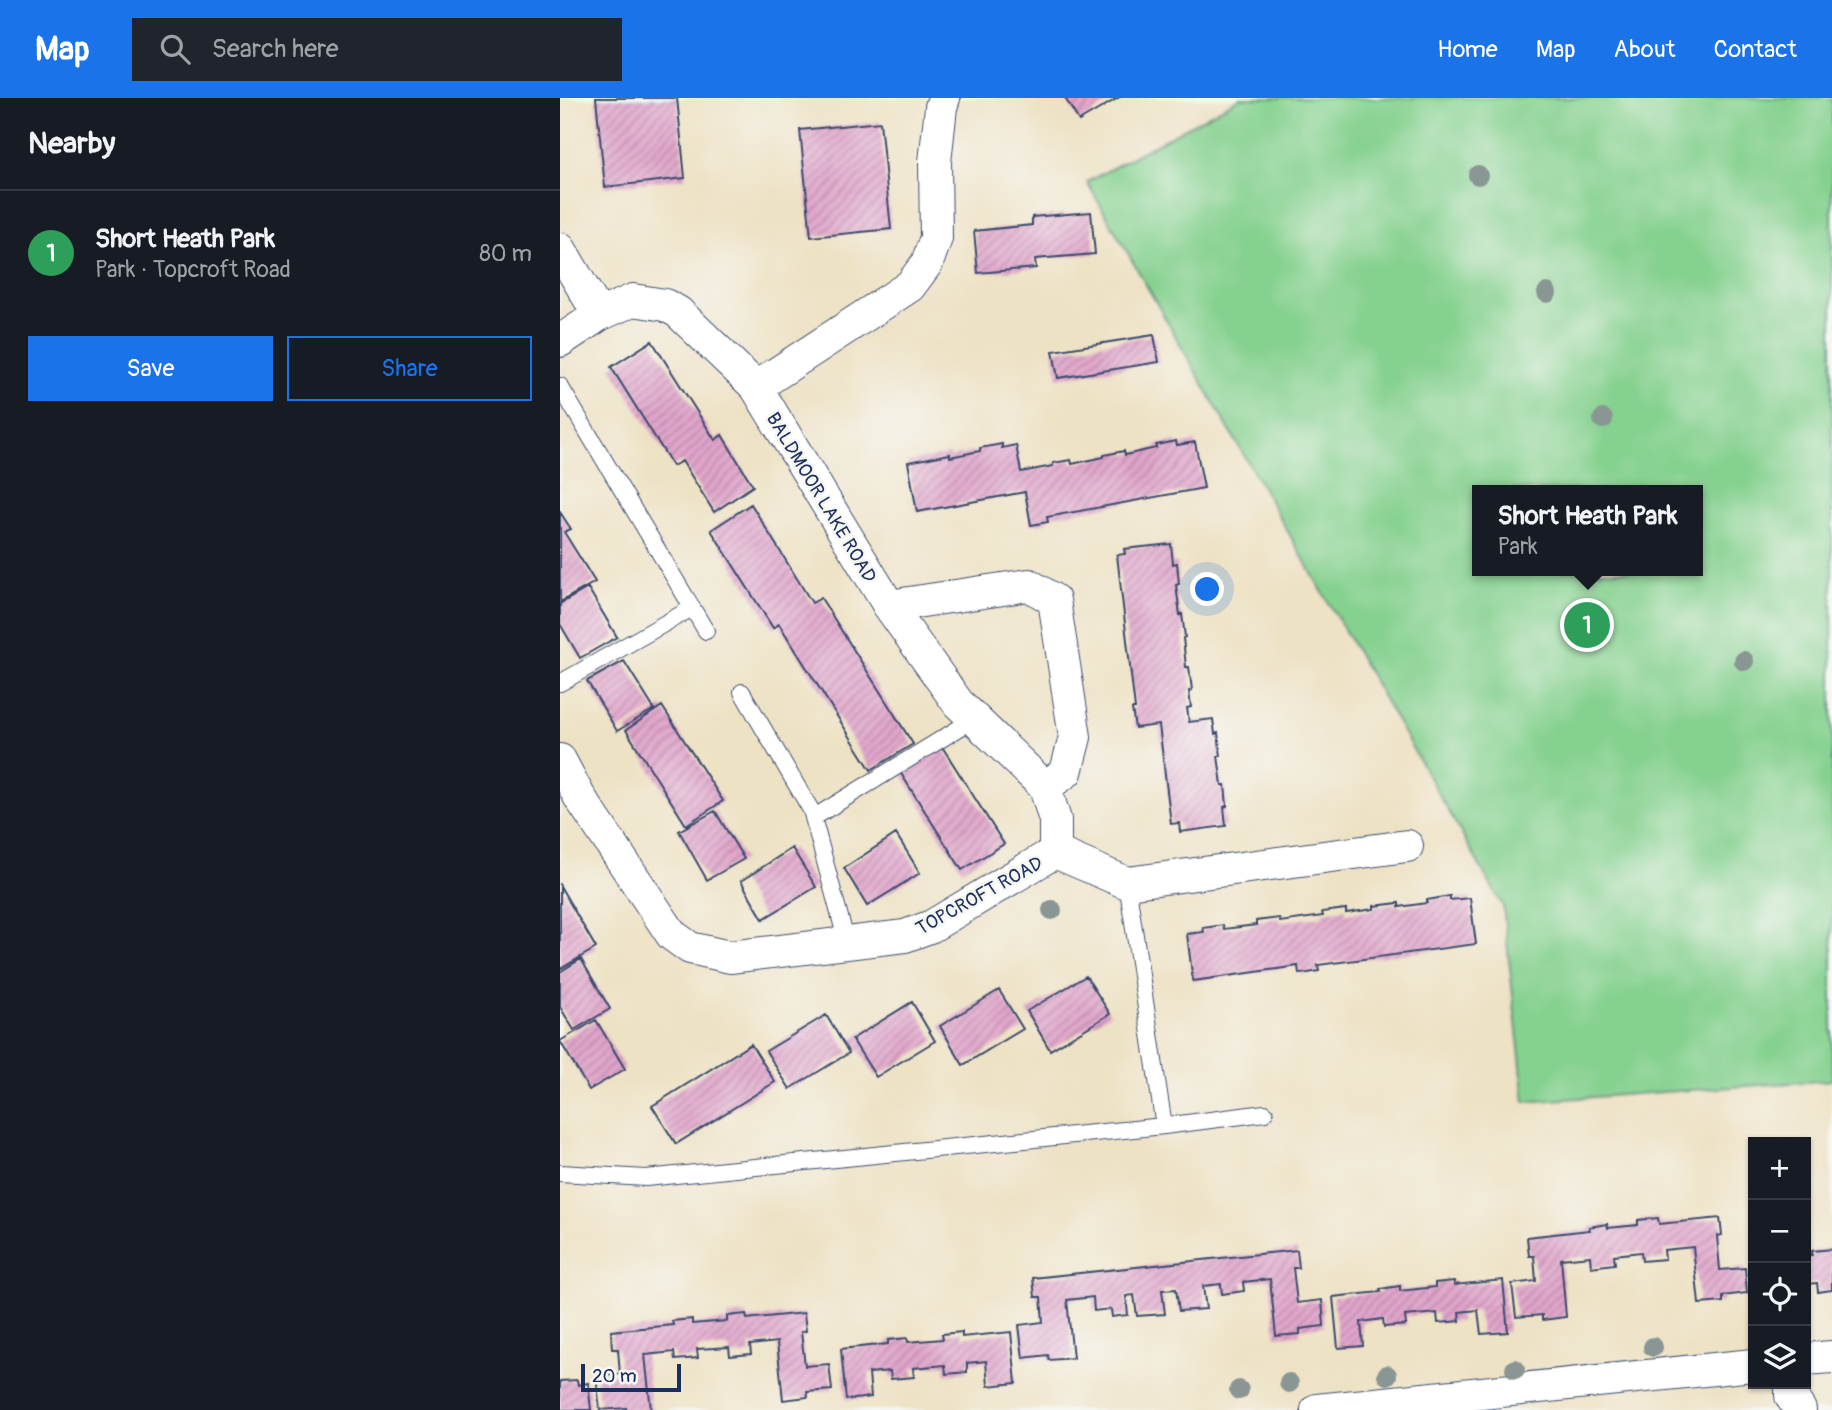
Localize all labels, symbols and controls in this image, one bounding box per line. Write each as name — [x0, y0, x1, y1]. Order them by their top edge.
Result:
search box — [132, 18, 622, 81]
text: Map — [35, 29, 90, 70]
icon: search — [156, 30, 194, 68]
text: Search here — [212, 33, 339, 65]
text: Home — [1437, 35, 1498, 64]
text: Map — [1536, 35, 1576, 64]
text: About — [1614, 35, 1676, 64]
text: Contact — [1714, 35, 1797, 64]
text: Nearby — [28, 125, 115, 162]
text: Short Heath Park — [95, 223, 275, 255]
text: 1 — [47, 239, 56, 268]
text: 80 m — [479, 239, 532, 268]
text: Park · Topcroft Road — [95, 255, 291, 284]
button: Save — [28, 336, 273, 401]
button: Share — [287, 336, 532, 401]
street label: BALDMOOR LAKE ROAD — [761, 408, 882, 587]
popup — [1472, 485, 1703, 576]
text: Short Heath Park — [1497, 500, 1678, 532]
text: Park — [1497, 532, 1538, 561]
your location — [1190, 572, 1224, 606]
pin: 1 — [1564, 599, 1610, 651]
street label: TOPCROFT ROAD — [912, 851, 1047, 941]
map controls — [1748, 1137, 1811, 1389]
button: + — [1748, 1137, 1811, 1200]
button: − — [1748, 1200, 1811, 1263]
button: locate — [1748, 1263, 1811, 1326]
button: layers — [1748, 1326, 1811, 1389]
scale bar — [581, 1361, 681, 1393]
text: 20 m — [592, 1364, 637, 1388]

